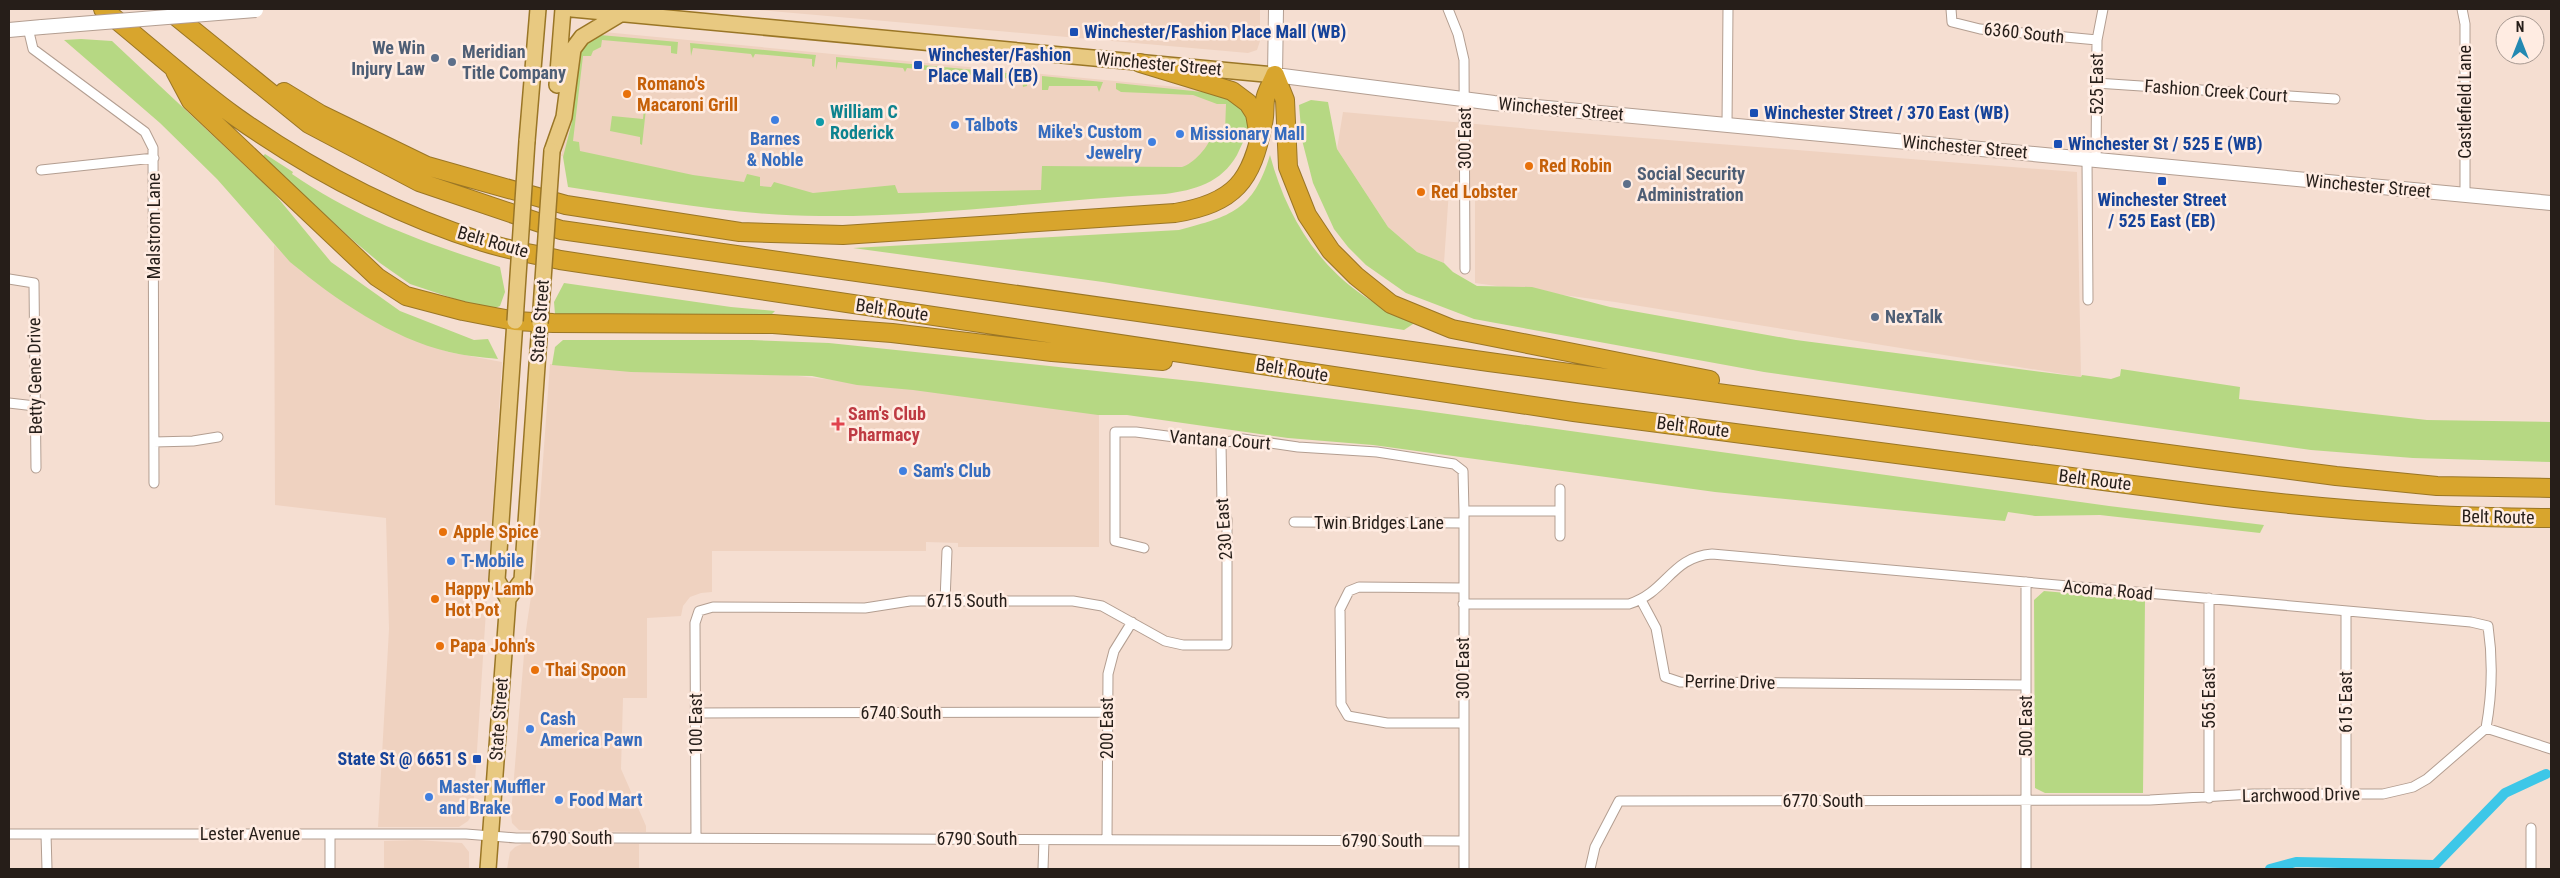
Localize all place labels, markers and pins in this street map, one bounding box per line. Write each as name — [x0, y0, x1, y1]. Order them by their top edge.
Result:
place label: Winchester/Fashion Place Mall (WB) — [1084, 21, 1346, 43]
marker: Winchester/Fashion Place Mall (WB) — [1068, 26, 1080, 38]
place label: We Win Injury Law — [351, 37, 426, 79]
place label: Meridian Title Company — [462, 41, 566, 83]
place label: Winchester/Fashion Place Mall (EB) — [928, 44, 1071, 87]
marker: We Win Injury Law — [429, 52, 441, 64]
marker: Meridian Title Company — [446, 56, 458, 68]
marker: Winchester/Fashion Place Mall (EB) — [912, 59, 924, 71]
place label: Romano's Macaroni Grill — [637, 73, 738, 115]
marker: Romano's Macaroni Grill — [621, 88, 633, 100]
place label: William C Roderick — [830, 101, 898, 143]
place label: Winchester Street / 370 East (WB) — [1764, 102, 2009, 124]
marker: Winchester Street / 370 East (WB) — [1748, 107, 1760, 119]
marker: Barnes & Noble — [769, 114, 781, 126]
place label: Talbots — [965, 114, 1018, 135]
marker: William C Roderick — [814, 116, 826, 128]
marker: Talbots — [949, 119, 961, 131]
place label: Mike's Custom Jewelry — [1038, 121, 1142, 163]
place label: Missionary Mall — [1190, 123, 1305, 144]
place label: Barnes & Noble — [747, 128, 804, 170]
marker: Missionary Mall — [1174, 128, 1186, 140]
place label: Winchester St / 525 E (WB) — [2068, 133, 2263, 155]
marker: Mike's Custom Jewelry — [1146, 136, 1158, 148]
marker: Winchester St / 525 E (WB) — [2052, 138, 2064, 150]
place label: Red Robin — [1539, 155, 1612, 176]
marker: Red Robin — [1523, 160, 1535, 172]
place label: Social Security Administration — [1637, 163, 1745, 205]
marker: Winchester Street / 525 East (EB) — [2156, 175, 2168, 187]
marker: Social Security Administration — [1621, 178, 1633, 190]
place label: Red Lobster — [1431, 181, 1517, 202]
marker: Red Lobster — [1415, 186, 1427, 198]
place label: Winchester Street / 525 East (EB) — [2098, 189, 2227, 232]
place label: NexTalk — [1885, 306, 1943, 327]
marker: NexTalk — [1869, 311, 1881, 323]
place label: Sam's Club Pharmacy — [848, 403, 926, 445]
marker: Sam's Club Pharmacy — [832, 418, 844, 430]
place label: Sam's Club — [913, 460, 991, 481]
marker: Sam's Club — [897, 465, 909, 477]
place label: Apple Spice — [453, 521, 539, 542]
marker: Apple Spice — [437, 526, 449, 538]
place label: T-Mobile — [461, 550, 524, 571]
marker: T-Mobile — [445, 555, 457, 567]
place label: Happy Lamb Hot Pot — [445, 578, 534, 620]
marker: Happy Lamb Hot Pot — [429, 593, 441, 605]
place label: Papa John's — [450, 635, 535, 656]
marker: Papa John's — [434, 640, 446, 652]
place label: Thai Spoon — [545, 659, 626, 680]
marker: Thai Spoon — [529, 664, 541, 676]
place label: Cash America Pawn — [540, 708, 643, 750]
marker: Cash America Pawn — [524, 723, 536, 735]
place label: State St @ 6651 S — [337, 748, 467, 769]
marker: State St @ 6651 S — [471, 753, 483, 765]
place label: Master Muffler and Brake — [439, 776, 545, 818]
place label: Food Mart — [569, 789, 643, 810]
marker: Master Muffler and Brake — [423, 791, 435, 803]
marker: Food Mart — [553, 794, 565, 806]

